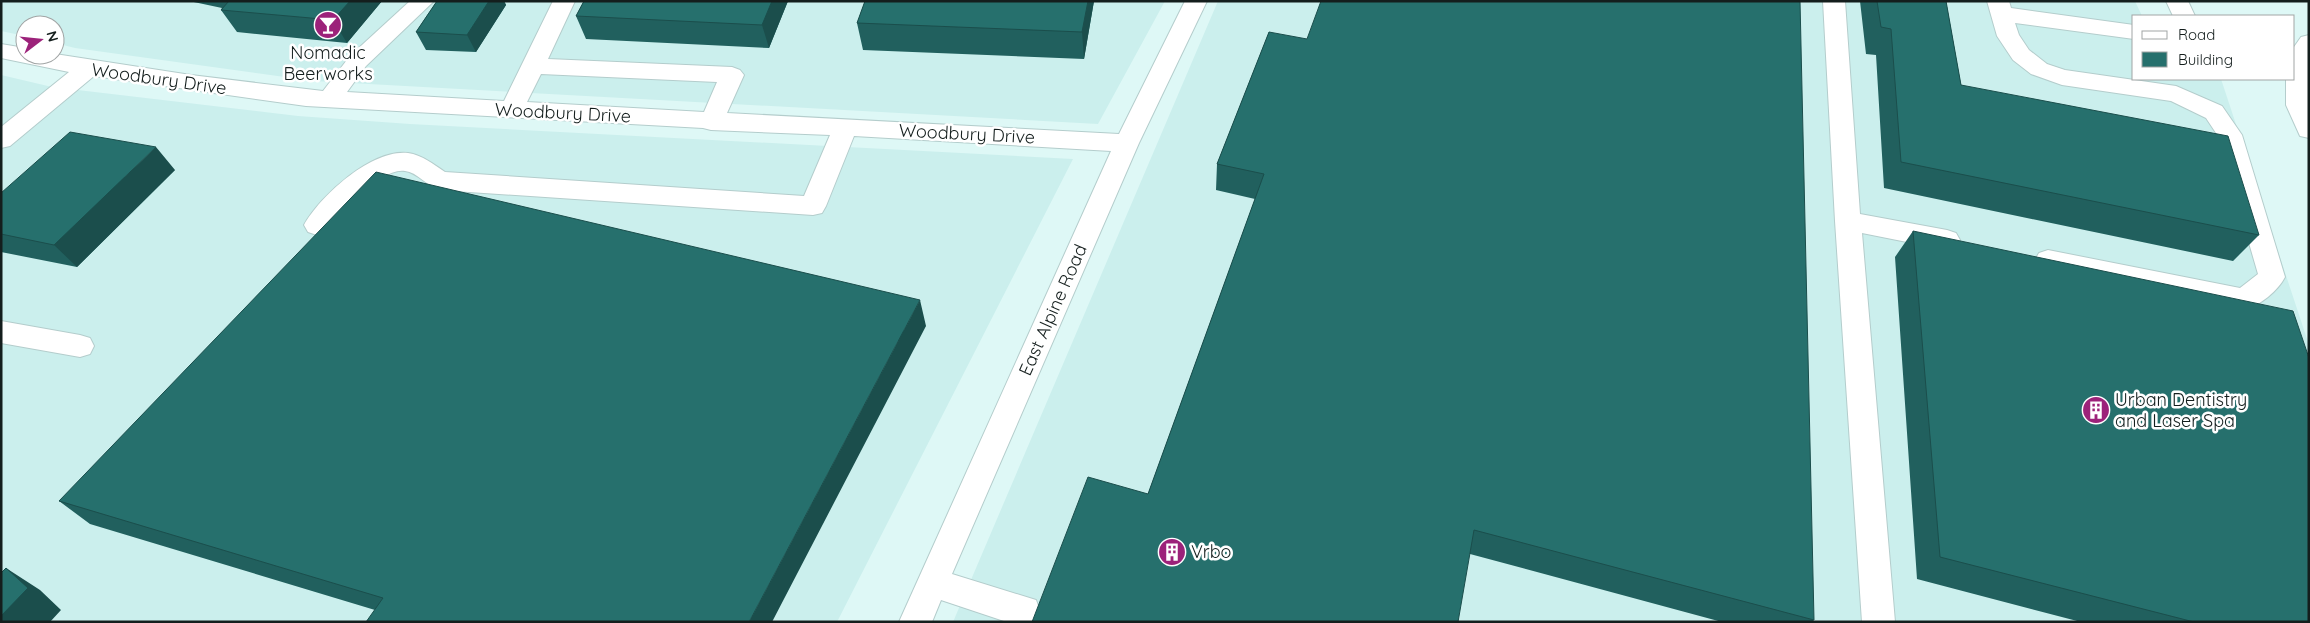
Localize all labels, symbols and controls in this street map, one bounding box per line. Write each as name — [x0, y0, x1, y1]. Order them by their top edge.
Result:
bar icon: Nomadic Beerworks — [313, 10, 343, 40]
north arrow — [15, 15, 65, 65]
legend — [2132, 15, 2295, 80]
text: Road — [2178, 25, 2215, 44]
text: N — [42, 29, 63, 44]
place label: Nomadic Beerworks — [283, 41, 373, 85]
text: Building — [2178, 50, 2233, 69]
street label: Woodbury Drive — [90, 58, 228, 99]
street label: Woodbury Drive — [494, 97, 632, 128]
street label: Woodbury Drive — [898, 118, 1036, 149]
street label: East Alpine Road — [1013, 241, 1092, 379]
place label: Urban Dentistry and Laser Spa — [2115, 388, 2247, 432]
building icon: Urban Dentistry and Laser Spa — [2081, 395, 2111, 425]
building icon: Vrbo — [1157, 537, 1187, 567]
place label: Vrbo — [1191, 540, 1231, 563]

